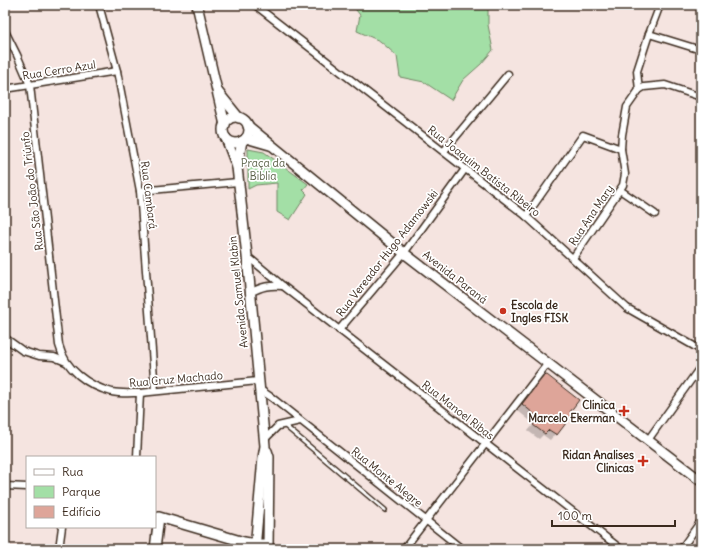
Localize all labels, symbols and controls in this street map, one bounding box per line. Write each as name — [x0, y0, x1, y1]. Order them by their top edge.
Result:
street label: Rua Cerro Azul — [21, 57, 97, 83]
street label: Rua Joaquim Batista Ribeiro — [425, 123, 543, 219]
street label: Rua São João do Triúnfo — [18, 131, 46, 251]
park label: Praça da Biblia — [241, 156, 285, 183]
street label: Rua Cambará — [138, 160, 160, 230]
street label: Rua Ana Mary — [566, 182, 616, 248]
street label: Rua Vereador Hugo Adamowski — [333, 187, 441, 319]
street label: Avenida Samuel Klabin — [225, 235, 251, 349]
street label: Avenida Paraná — [420, 247, 490, 307]
place label: Escola de Ingles FISK — [511, 298, 568, 326]
marker: Escola de Ingles FISK — [498, 306, 508, 316]
street label: Rua Cruz Machado — [129, 368, 223, 390]
street label: Rua Manoel Ribas — [419, 377, 497, 443]
place label: Clinica Marcelo Ekerman — [528, 398, 616, 425]
marker: Clinica Marcelo Ekerman — [618, 405, 630, 417]
street label: Rua Monte Alegre — [349, 444, 425, 510]
place label: Ridan Analises Clinicas — [562, 448, 634, 475]
marker: Ridan Analises Clinicas — [637, 455, 649, 467]
legend — [26, 456, 156, 528]
text: Rua — [62, 464, 84, 479]
text: Parque — [62, 484, 101, 499]
scale bar — [552, 502, 675, 528]
text: Edifício — [62, 504, 101, 519]
text: 100 m — [558, 508, 592, 523]

